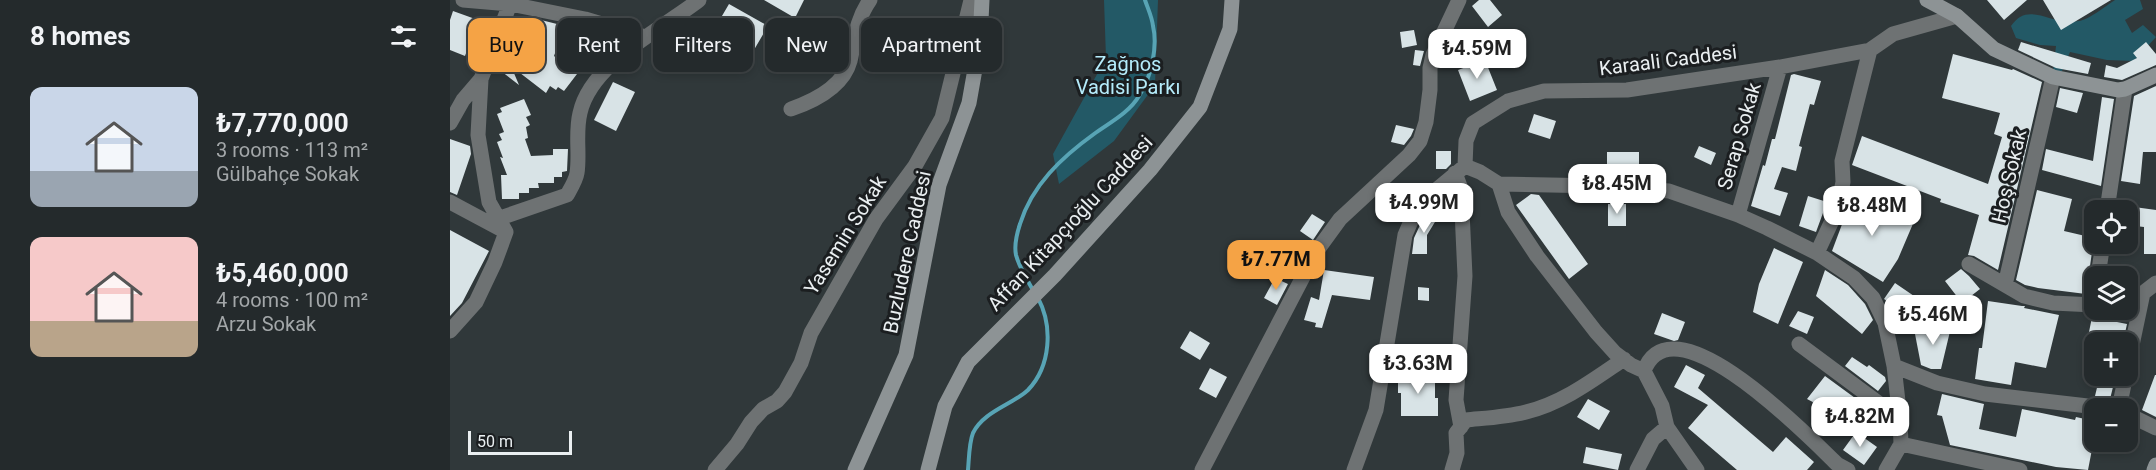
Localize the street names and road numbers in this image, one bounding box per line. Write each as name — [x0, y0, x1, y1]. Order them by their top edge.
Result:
street label: Karaali Caddesi — [1598, 40, 1738, 80]
street label: Serap Sokak — [1712, 79, 1766, 192]
street label: Hoş Sokak — [1987, 126, 2032, 225]
street label: Affan Kitapçıoğlu Caddesi — [982, 130, 1158, 316]
street label: Buzludere Caddesi — [878, 169, 936, 335]
street label: Yasemin Sokak — [799, 170, 892, 299]

